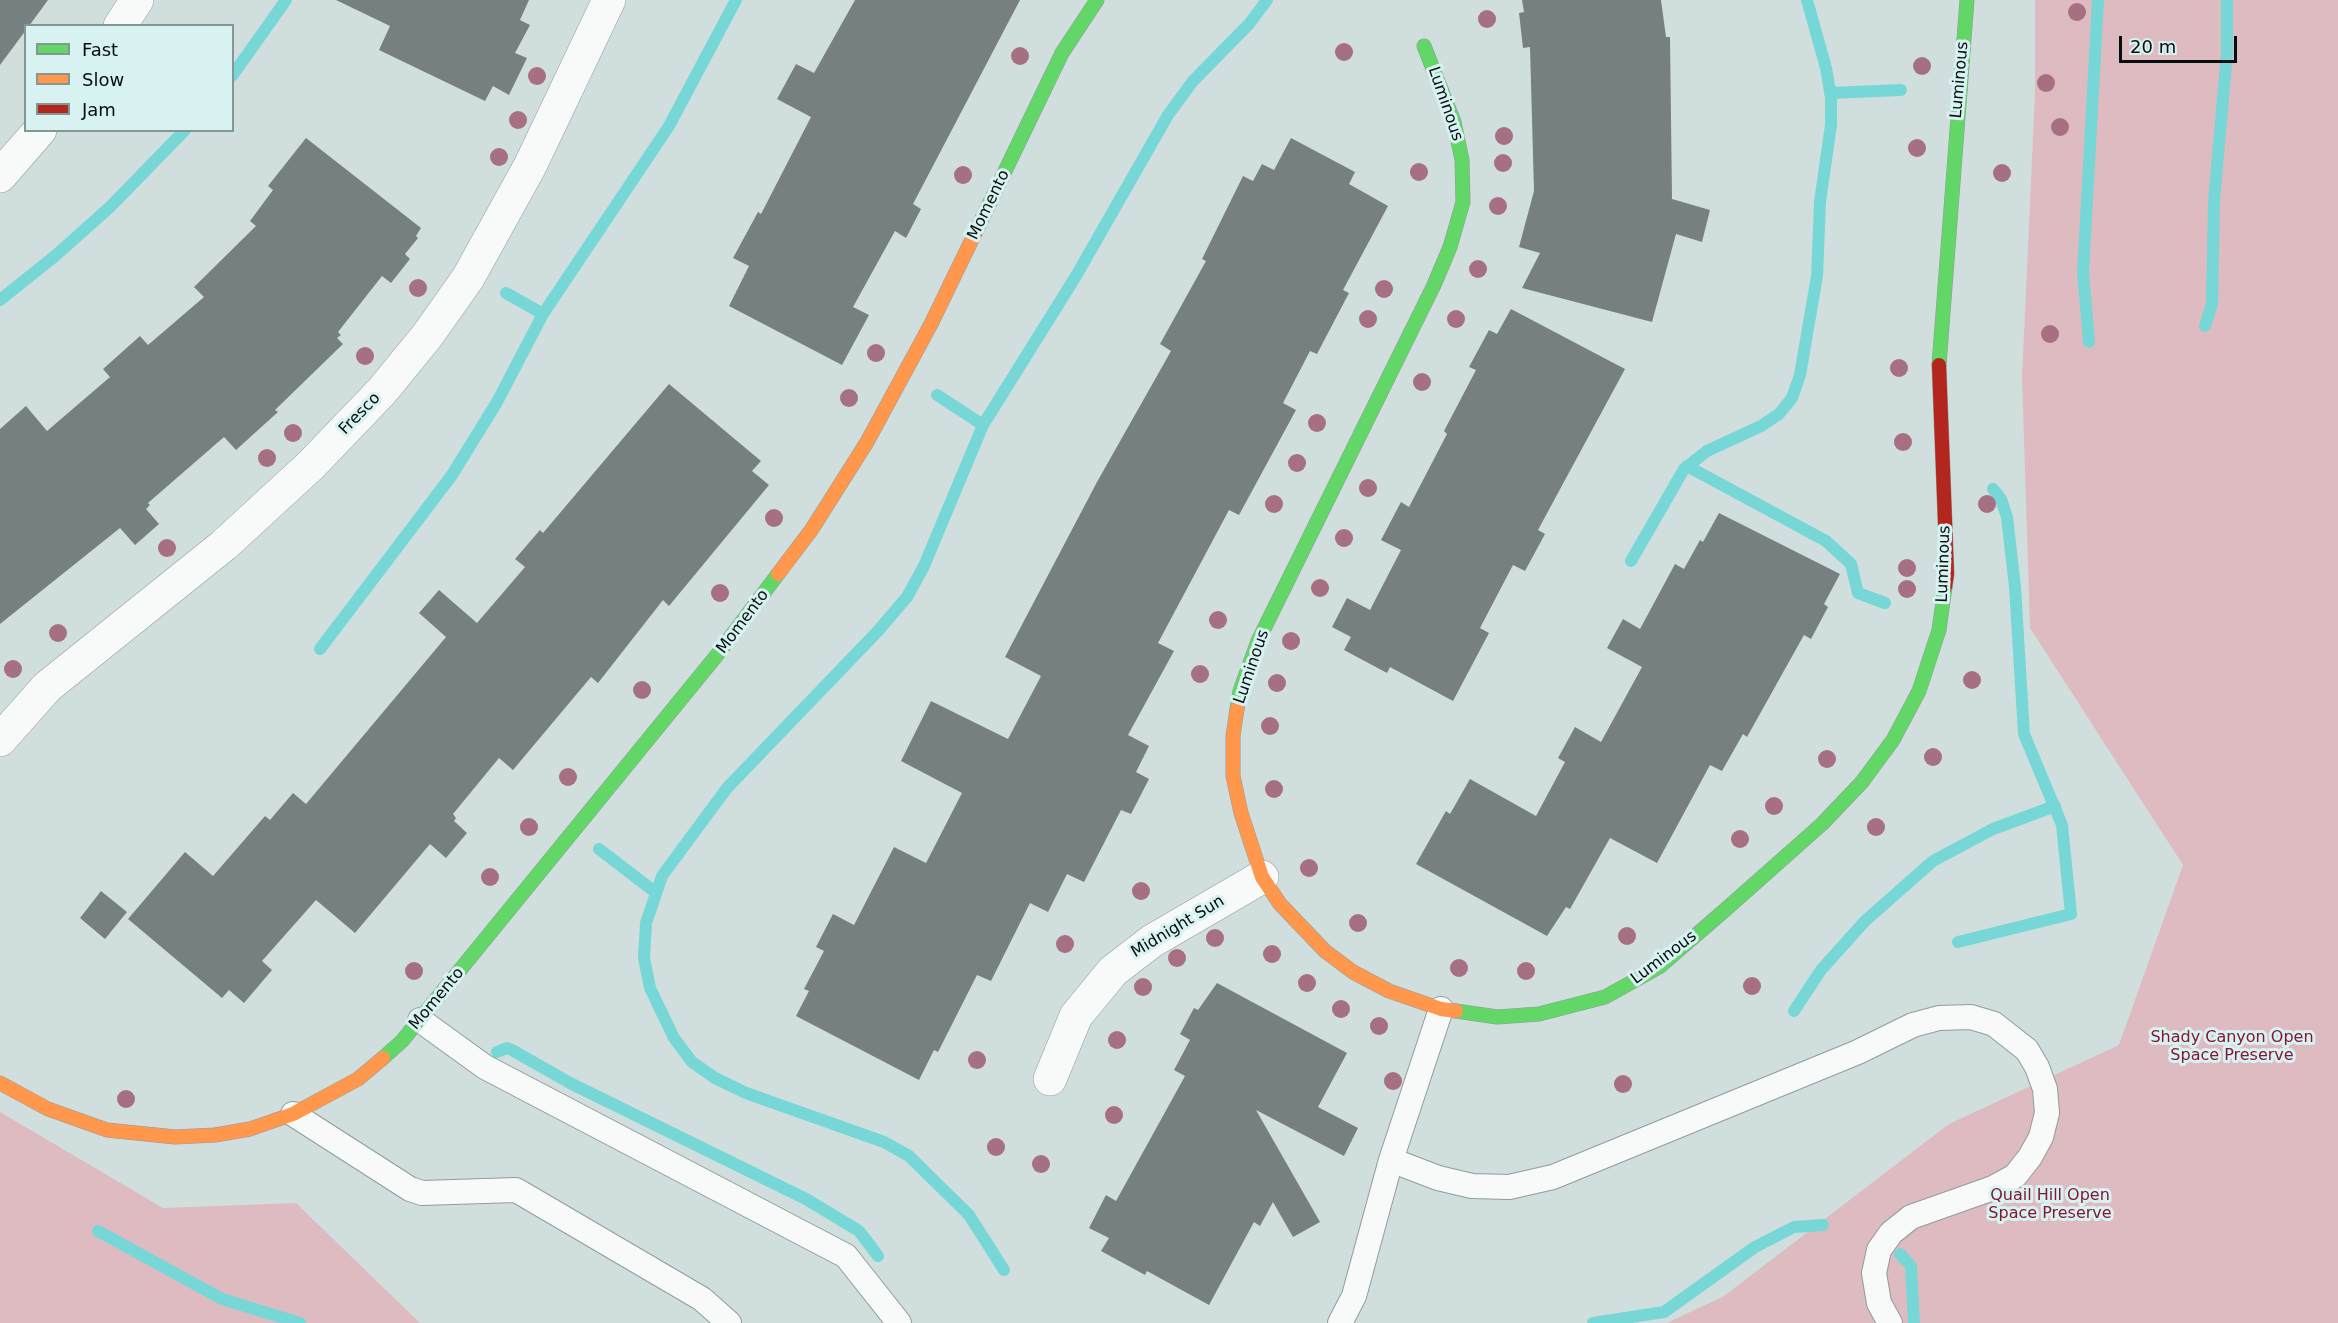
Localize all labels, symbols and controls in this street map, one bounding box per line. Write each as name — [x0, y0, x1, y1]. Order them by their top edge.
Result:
legend — [24, 24, 234, 132]
scale bar — [2122, 24, 2240, 62]
text: 20 m — [2130, 36, 2176, 57]
text: Fast — [82, 39, 118, 60]
street label: Luminous — [1947, 41, 1973, 119]
street label: Luminous — [1423, 64, 1467, 144]
text: Slow — [82, 69, 124, 90]
text: Jam — [82, 99, 116, 120]
street label: Momento — [964, 167, 1014, 243]
street label: Fresco — [335, 389, 385, 439]
street label: Luminous — [1933, 525, 1955, 603]
street label: Momento — [713, 586, 773, 658]
street label: Luminous — [1230, 627, 1274, 707]
street label: Midnight Sun — [1128, 892, 1228, 962]
street label: Luminous — [1627, 927, 1701, 989]
street label: Momento — [405, 964, 469, 1034]
park label: Shady Canyon Open Space Preserve — [2150, 1028, 2314, 1066]
park label: Quail Hill Open Space Preserve — [1988, 1186, 2112, 1224]

